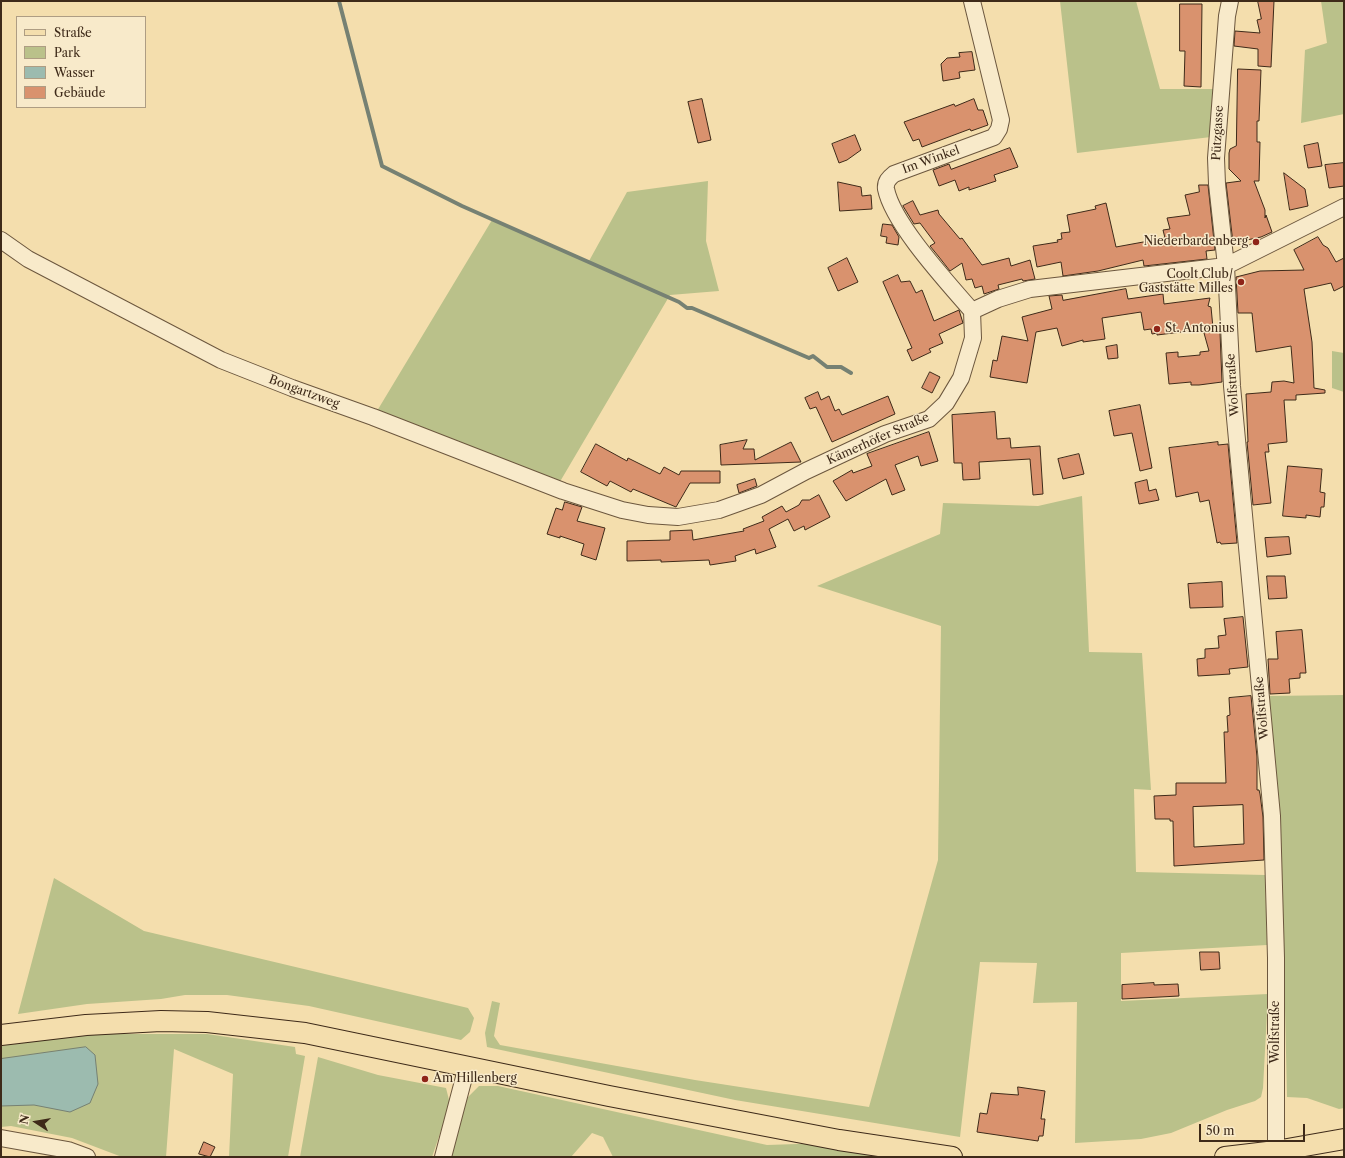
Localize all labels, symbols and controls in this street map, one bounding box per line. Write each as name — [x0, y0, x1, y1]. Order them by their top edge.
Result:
legend — [16, 16, 146, 108]
text: Straße — [54, 25, 92, 40]
text: Park — [54, 45, 80, 60]
text: Wasser — [54, 65, 95, 80]
text: Gebäude — [54, 85, 105, 100]
street label: Pützgasse — [1209, 105, 1227, 161]
street label: Im Winkel — [900, 143, 962, 177]
place label: Niederbardenberg — [1143, 235, 1248, 249]
marker: Niederbardenberg — [1251, 237, 1261, 247]
place label: Coolt Club/ Gaststätte Milles — [1139, 268, 1233, 296]
marker: Coolt Club/ Gaststätte Milles — [1236, 277, 1246, 287]
place label: St. Antonius — [1165, 322, 1235, 336]
marker: St. Antonius — [1152, 324, 1162, 334]
street label: Wolfstraße — [1224, 353, 1242, 417]
street label: Bongartzweg — [267, 373, 341, 411]
street label: Kämerhöfer Straße — [825, 410, 931, 468]
street label: Wolfstraße — [1252, 676, 1272, 740]
street label: Wolfstraße — [1269, 1000, 1283, 1064]
place label: Am Hillenberg — [433, 1072, 517, 1086]
marker: Am Hillenberg — [420, 1074, 430, 1084]
north arrow — [16, 1102, 56, 1142]
text: N — [16, 1113, 32, 1126]
scale bar — [1201, 1116, 1307, 1142]
text: 50 m — [1206, 1123, 1235, 1138]

